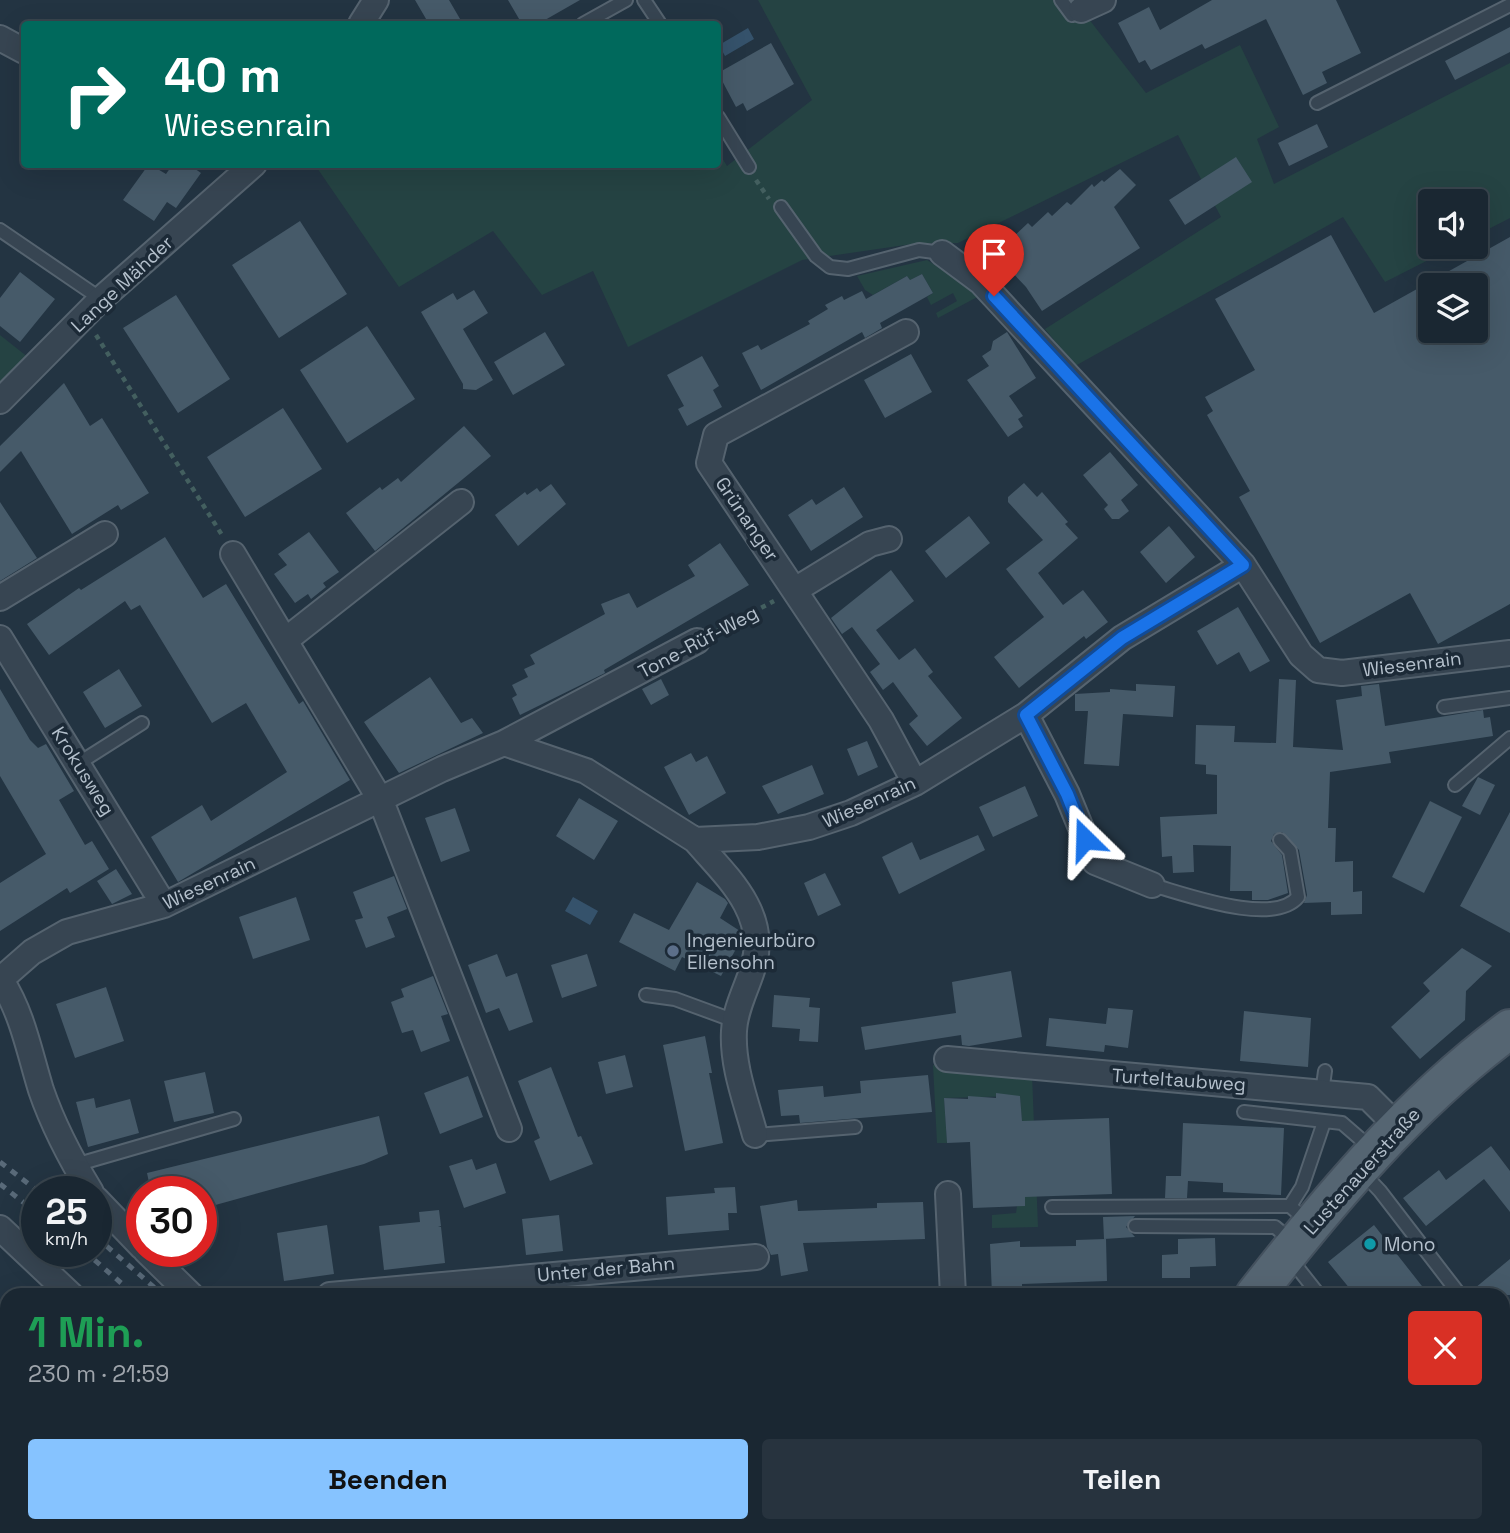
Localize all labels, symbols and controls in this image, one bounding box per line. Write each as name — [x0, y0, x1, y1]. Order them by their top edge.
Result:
text: 40 m — [164, 44, 281, 106]
icon: right — [49, 49, 140, 140]
text: Wiesenrain — [164, 105, 332, 145]
map controls — [1418, 189, 1488, 343]
button: sound — [1418, 189, 1488, 259]
pin — [964, 224, 1024, 296]
street label: Lange Mähder — [66, 230, 178, 338]
icon: arrive — [975, 235, 1013, 273]
button: layers — [1418, 273, 1488, 343]
street label: Grünanger — [710, 472, 784, 566]
street label: Tone-Rüf-Weg — [634, 600, 762, 684]
street label: Wiesenrain — [1361, 646, 1463, 682]
street label: Krokusweg — [46, 722, 120, 820]
street label: Wiesenrain — [818, 770, 920, 834]
position arrow — [1048, 802, 1122, 876]
street label: Wiesenrain — [159, 851, 259, 915]
place label: Ingenieurbüro Ellensohn — [687, 928, 816, 975]
marker: Ingenieurbüro Ellensohn — [665, 943, 681, 959]
street label: Turteltaubweg — [1111, 1063, 1247, 1097]
street label: Lustenauerstraße — [1298, 1102, 1426, 1240]
speed limit sign: 30 — [126, 1176, 217, 1267]
text: 25 — [46, 1190, 87, 1234]
text: km/h — [45, 1227, 88, 1250]
place label: Mono — [1384, 1232, 1436, 1257]
marker: Mono — [1362, 1236, 1378, 1252]
street label: Unter der Bahn — [536, 1251, 676, 1287]
text: 1 Min. — [28, 1306, 144, 1359]
button: close — [1408, 1311, 1482, 1385]
text: 230 m · 21:59 — [28, 1359, 169, 1389]
button: Beenden — [28, 1439, 748, 1519]
button: Teilen — [762, 1439, 1482, 1519]

